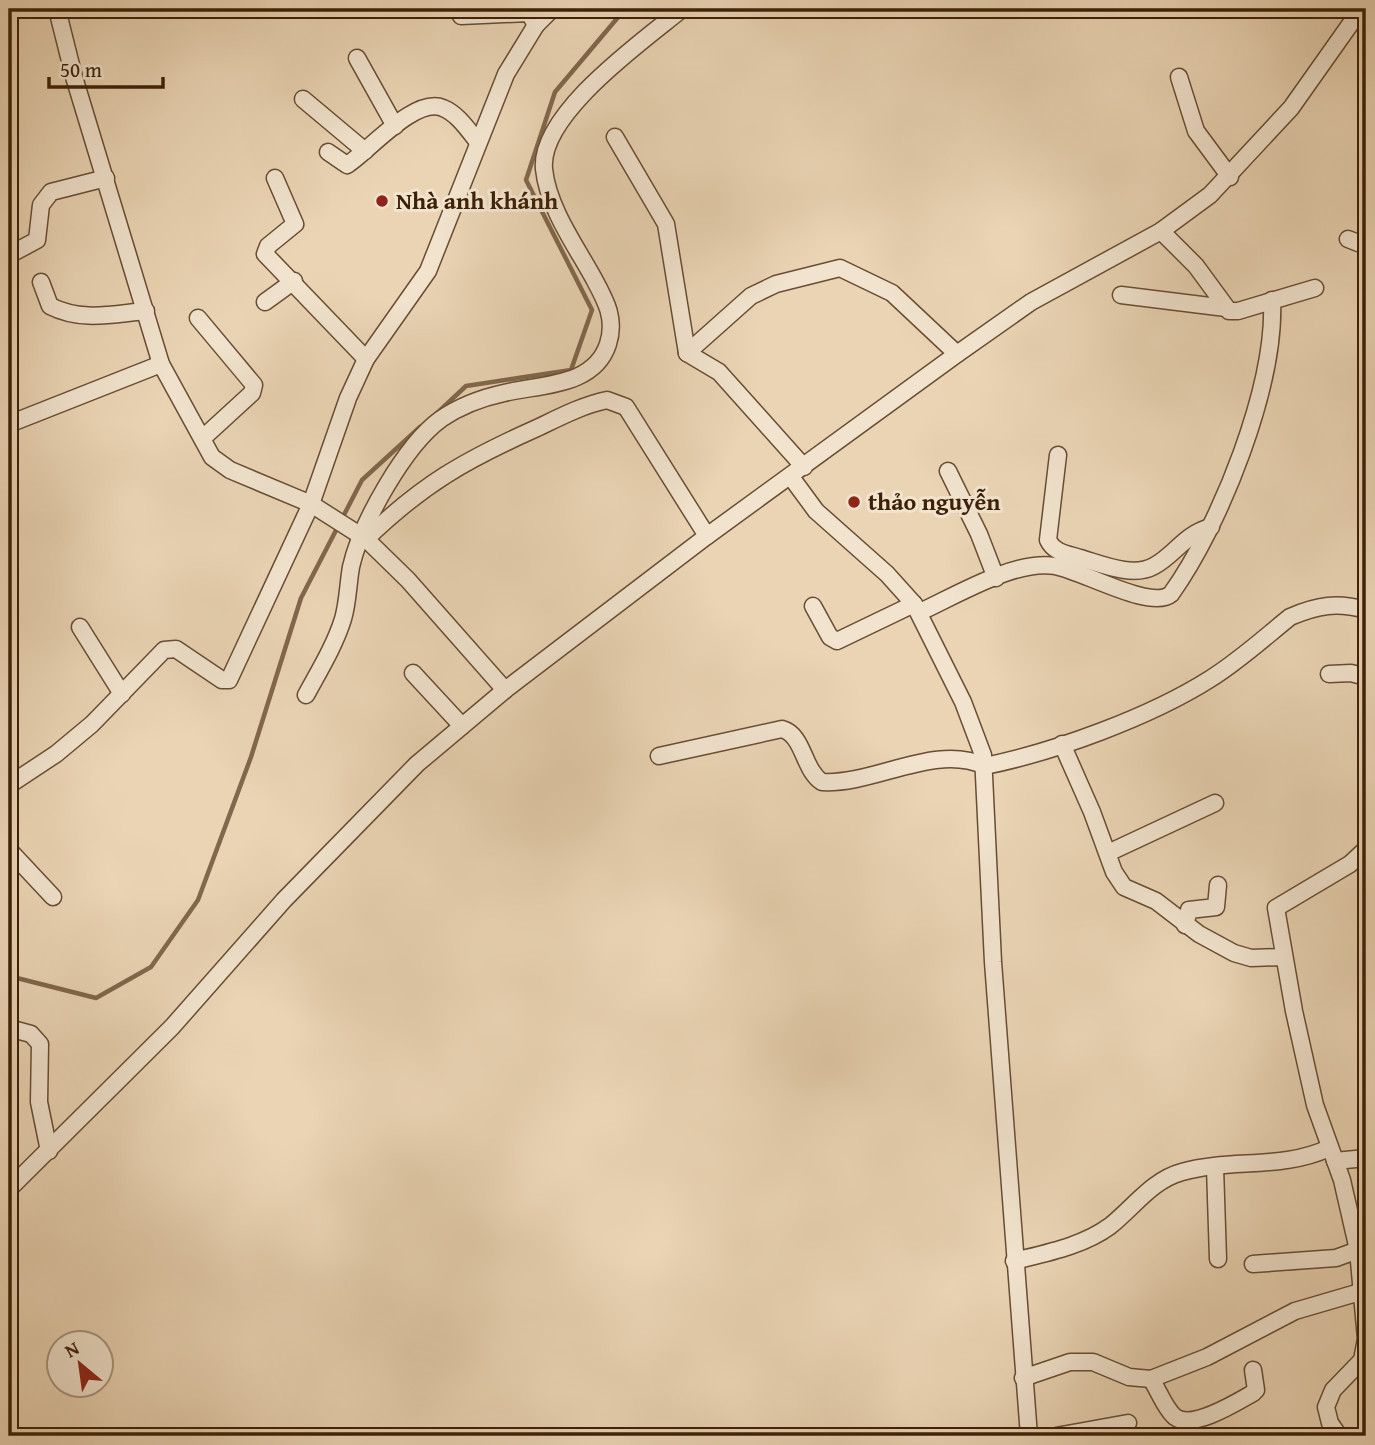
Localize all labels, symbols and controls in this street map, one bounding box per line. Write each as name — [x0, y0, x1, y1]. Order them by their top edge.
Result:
scale bar — [49, 46, 163, 90]
text: 50 m — [60, 54, 102, 85]
place label: Nhà anh khánh — [396, 183, 558, 218]
marker: Nhà anh khánh — [374, 193, 390, 209]
place label: thảo nguyễn — [868, 484, 1001, 519]
marker: thảo nguyễn — [846, 494, 862, 510]
north arrow — [46, 1330, 116, 1400]
text: N — [59, 1334, 84, 1364]

